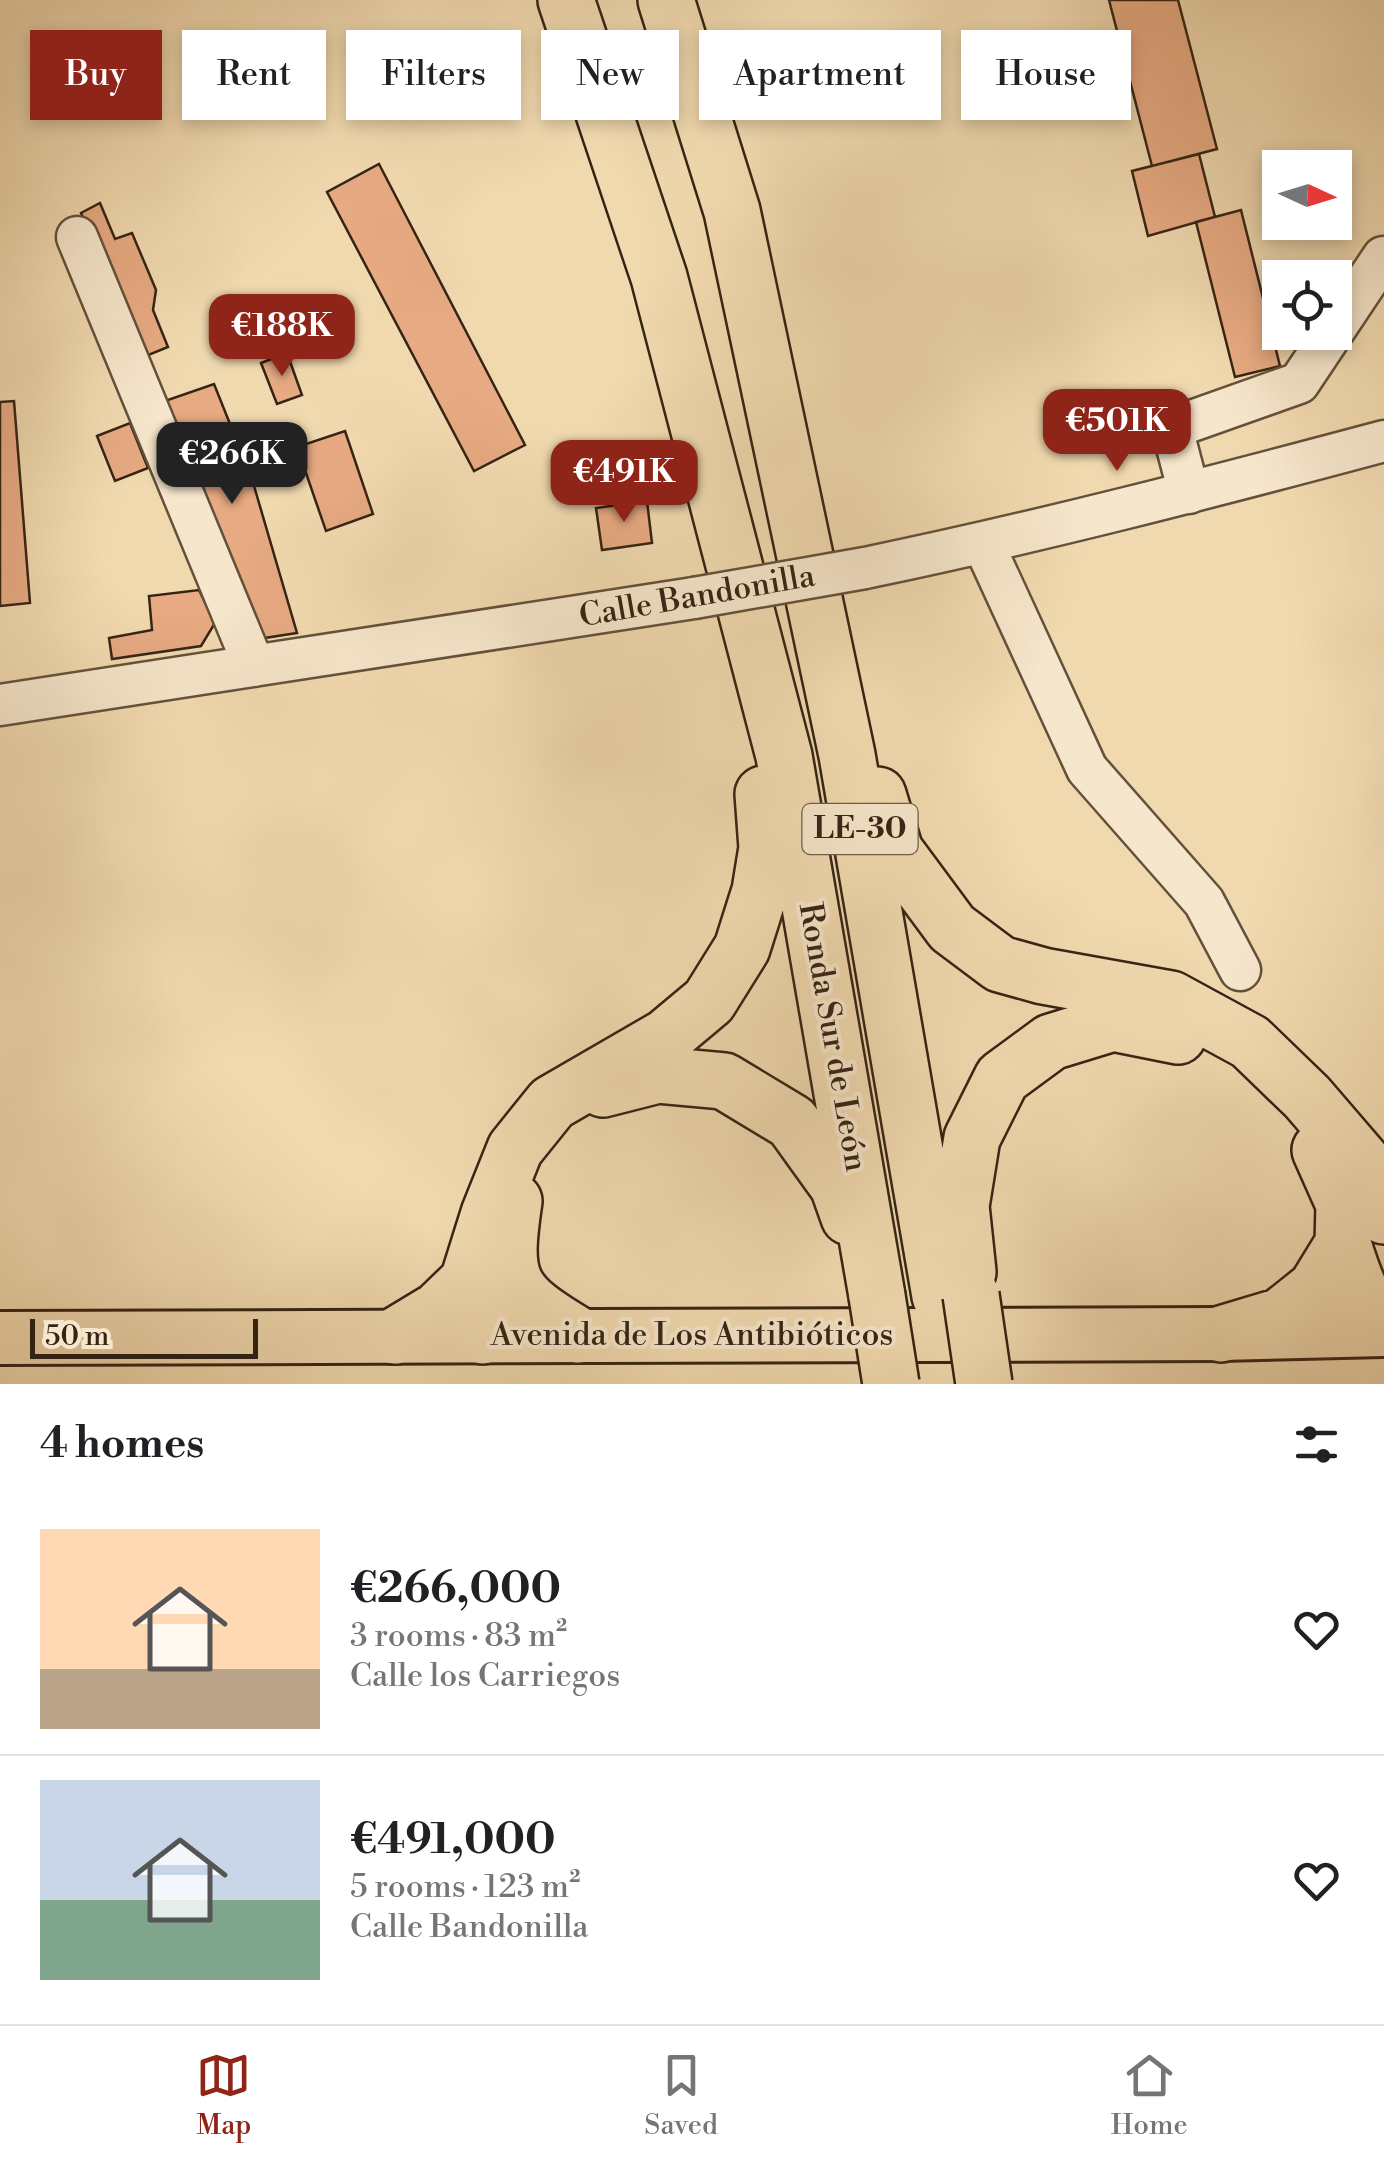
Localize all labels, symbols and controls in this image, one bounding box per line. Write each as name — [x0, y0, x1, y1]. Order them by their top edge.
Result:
chip: Buy — [30, 30, 162, 120]
chip: Rent — [182, 30, 326, 120]
chip: Filters — [346, 30, 521, 120]
chip: New — [541, 30, 679, 120]
chip: Apartment — [699, 30, 941, 120]
chip: House — [961, 30, 1131, 120]
north arrow — [1262, 150, 1352, 240]
map controls — [1262, 150, 1352, 350]
button: locate — [1262, 260, 1352, 350]
pin: €188K — [212, 294, 352, 379]
text: €188K — [231, 306, 333, 346]
pin: €501K — [1047, 389, 1187, 474]
text: €501K — [1065, 401, 1169, 441]
pin: €266K — [162, 422, 302, 507]
text: €266K — [178, 434, 286, 474]
pin: €491K — [554, 440, 694, 525]
text: €491K — [573, 452, 675, 492]
street label: Calle Bandonilla — [576, 555, 819, 636]
road number: LE-30 — [802, 804, 918, 854]
street label: Ronda Sur de León — [790, 899, 876, 1175]
scale bar — [30, 1314, 258, 1358]
street label: Avenida de Los Antibióticos — [490, 1315, 893, 1355]
text: 50 m — [45, 1319, 109, 1354]
icon: filters — [1289, 1417, 1344, 1472]
text: 4 homes — [40, 1418, 204, 1471]
text: €266,000 — [350, 1563, 561, 1616]
icon: home — [120, 1569, 240, 1689]
icon: heart — [1289, 1602, 1344, 1657]
text: 3 rooms · 83 m² — [350, 1616, 567, 1656]
text: Calle los Carriegos — [350, 1656, 620, 1696]
text: €491,000 — [350, 1814, 556, 1867]
icon: home — [120, 1820, 240, 1940]
icon: heart — [1289, 1853, 1344, 1908]
text: 5 rooms · 123 m² — [350, 1867, 580, 1907]
text: Calle Bandonilla — [350, 1907, 589, 1947]
tab: Map — [196, 2048, 252, 2143]
tab: Saved — [644, 2048, 718, 2143]
tab: Home — [1111, 2048, 1188, 2143]

